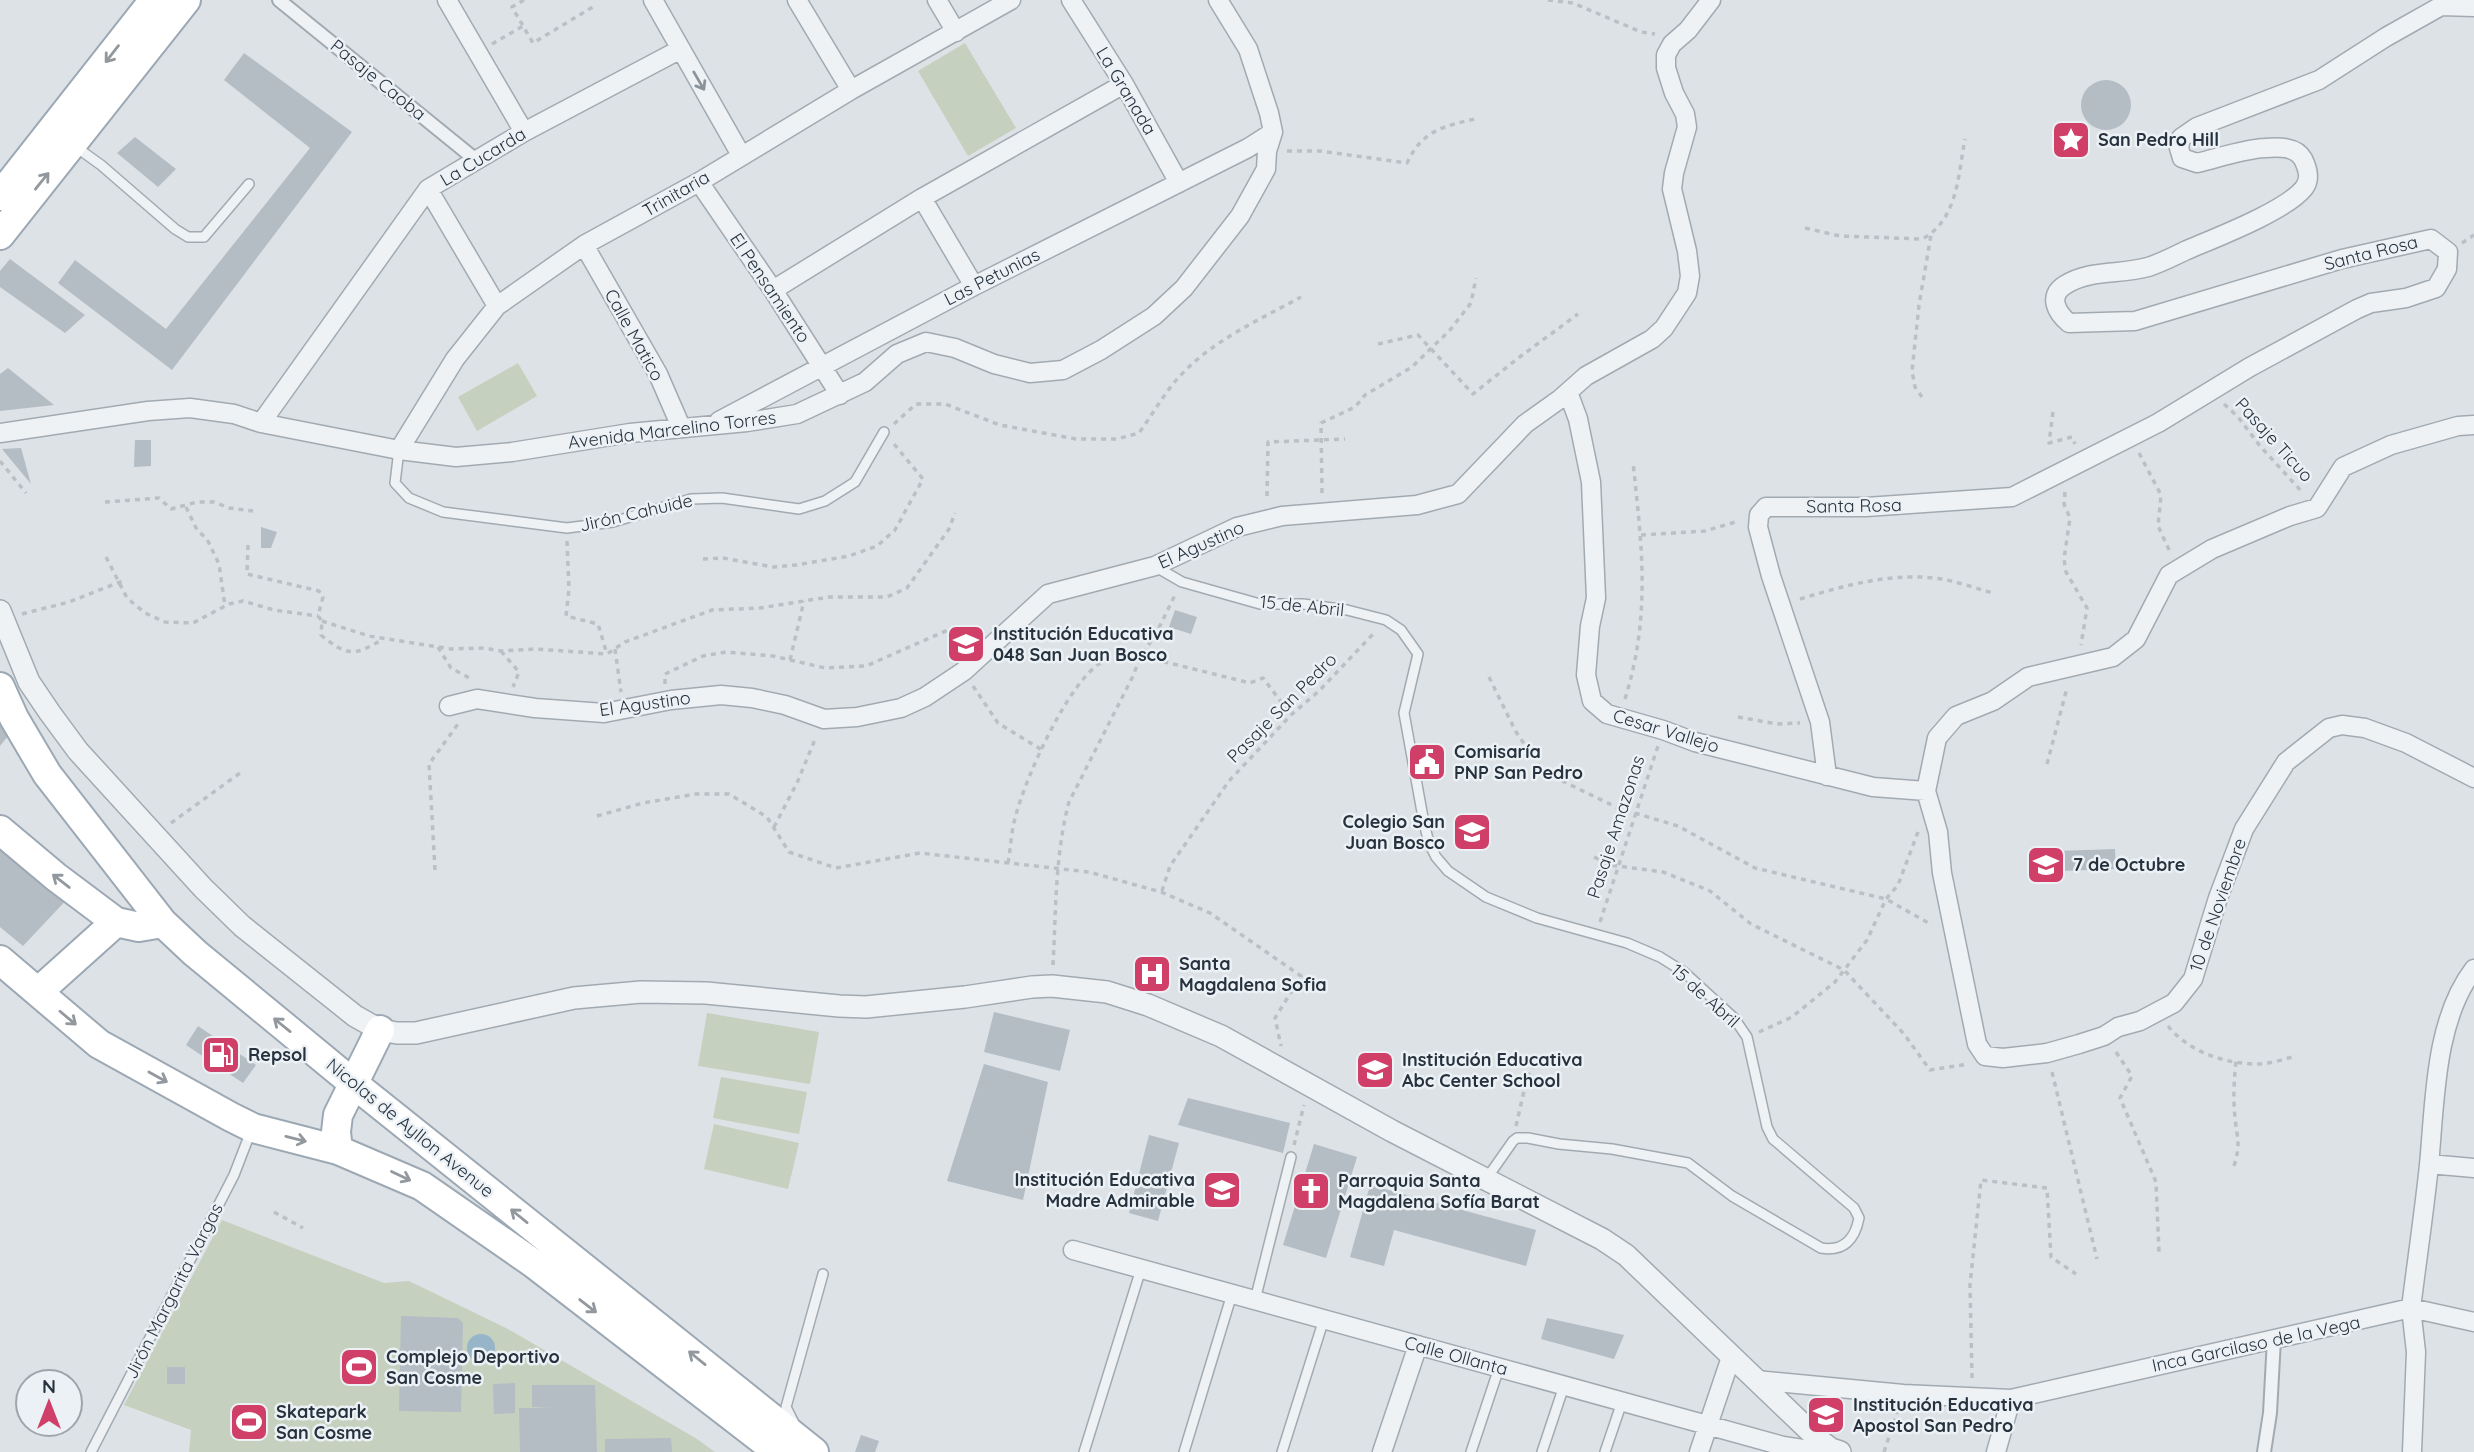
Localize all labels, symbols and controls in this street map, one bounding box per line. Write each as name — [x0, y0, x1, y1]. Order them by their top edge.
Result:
street label: Pasaje Caoba — [326, 34, 431, 125]
street label: La Granada — [1091, 43, 1162, 139]
one-way arrow — [104, 44, 119, 62]
one-way arrow — [693, 70, 706, 91]
place icon: San Pedro Hill — [2050, 119, 2092, 161]
street label: La Cucarda — [436, 122, 530, 191]
place label: San Pedro Hill — [2098, 128, 2219, 151]
street label: Trinitaria — [638, 165, 713, 222]
one-way arrow — [34, 173, 50, 191]
street label: El Pensamiento — [725, 228, 816, 347]
street label: Santa Rosa — [2322, 230, 2420, 275]
street label: Las Petunias — [940, 243, 1044, 311]
street label: Calle Matico — [600, 285, 669, 385]
street label: Pasaje Ticuo — [2230, 393, 2318, 487]
street label: Avenida Marcelino Torres — [567, 405, 777, 454]
street label: Jirón Cahuide — [577, 488, 695, 537]
street label: Santa Rosa — [1806, 493, 1902, 518]
street label: El Agustino — [1154, 515, 1247, 574]
street label: 15 de Abril — [1259, 590, 1345, 621]
place label: Institución Educativa 048 San Juan Bosco — [993, 622, 1174, 666]
school or university icon: Institución Educativa 048 San Juan Bosco — [945, 623, 987, 665]
street label: Pasaje San Pedro — [1222, 648, 1342, 768]
street label: El Agustino — [598, 686, 692, 721]
street label: Cesar Vallejo — [1610, 703, 1722, 758]
place label: Comisaría PNP San Pedro — [1454, 740, 1583, 784]
public building icon: Comisaría PNP San Pedro — [1406, 741, 1448, 783]
street label: Pasaje Amazonas — [1582, 752, 1649, 901]
place label: Colegio San Juan Bosco — [1342, 810, 1445, 854]
school or university icon: Colegio San Juan Bosco — [1451, 811, 1493, 853]
street label: 10 de Noviembre — [2184, 835, 2251, 975]
school or university icon: 7 de Octubre — [2025, 844, 2067, 886]
place label: 7 de Octubre — [2073, 853, 2185, 876]
one-way arrow — [53, 874, 71, 889]
place label: Santa Magdalena Sofia — [1179, 952, 1327, 996]
hospital icon: Santa Magdalena Sofia — [1131, 953, 1173, 995]
street label: 15 de Abril — [1666, 959, 1745, 1033]
one-way arrow — [59, 1010, 77, 1026]
one-way arrow — [274, 1018, 292, 1033]
fuel station icon: Repsol — [200, 1034, 242, 1076]
place label: Repsol — [248, 1043, 307, 1066]
place label: Institución Educativa Abc Center School — [1402, 1048, 1583, 1092]
school or university icon: Institución Educativa Abc Center School — [1354, 1049, 1396, 1091]
street label: Nicolas de Ayllon Avenue — [322, 1053, 499, 1202]
one-way arrow — [148, 1070, 168, 1084]
one-way arrow — [285, 1133, 307, 1146]
place label: Institución Educativa Madre Admirable — [1014, 1168, 1195, 1212]
school or university icon: Institución Educativa Madre Admirable — [1201, 1169, 1243, 1211]
place label: Parroquia Santa Magdalena Sofía Barat — [1338, 1169, 1540, 1213]
one-way arrow — [390, 1170, 411, 1183]
church icon: Parroquia Santa Magdalena Sofía Barat — [1290, 1170, 1332, 1212]
street label: Jirón Margarita Vargas — [119, 1199, 228, 1383]
one-way arrow — [511, 1208, 529, 1224]
one-way arrow — [578, 1298, 596, 1313]
street label: Inca Garcilaso de la Vega — [2150, 1310, 2362, 1377]
street label: Calle Ollanta — [1402, 1331, 1510, 1380]
place label: Complejo Deportivo San Cosme — [386, 1345, 560, 1389]
sports icon: Complejo Deportivo San Cosme — [338, 1346, 380, 1388]
one-way arrow — [688, 1351, 706, 1366]
north arrow — [14, 1368, 84, 1438]
text: N — [42, 1374, 56, 1398]
place label: Institución Educativa Apostol San Pedro — [1853, 1393, 2034, 1437]
school or university icon: Institución Educativa Apostol San Pedro — [1805, 1394, 1847, 1436]
place label: Skatepark San Cosme — [276, 1400, 372, 1444]
sports icon: Skatepark San Cosme — [228, 1401, 270, 1443]

